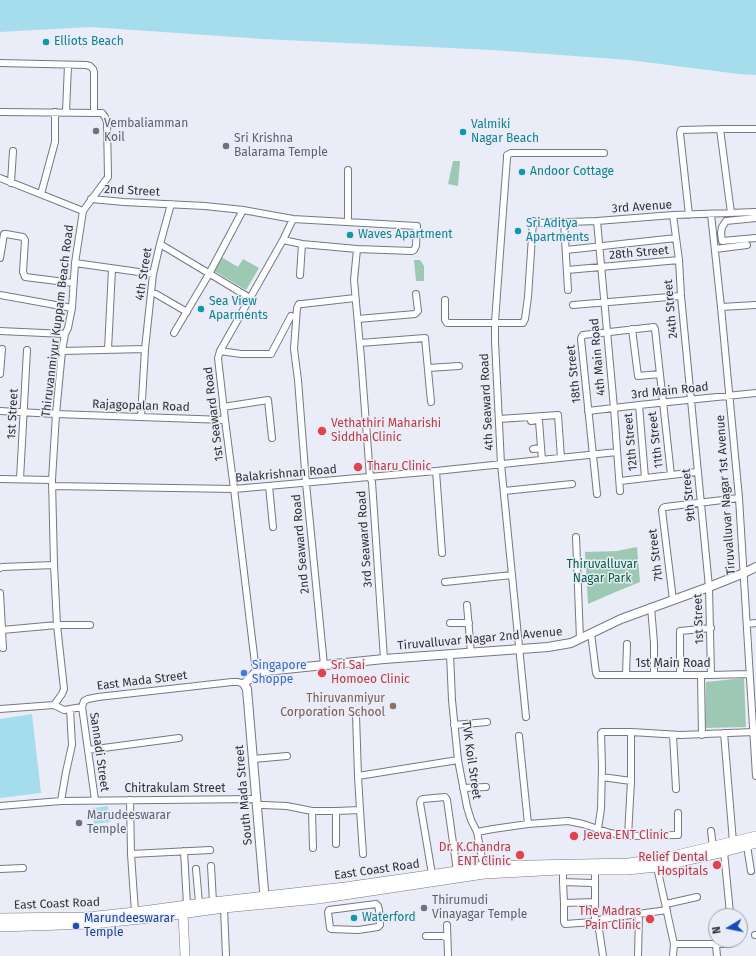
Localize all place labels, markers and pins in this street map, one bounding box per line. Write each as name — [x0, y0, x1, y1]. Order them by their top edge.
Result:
place label: Elliots Beach — [54, 35, 124, 49]
marker: Elliots Beach — [41, 37, 51, 47]
place label: Vembaliamman Koil — [104, 117, 188, 145]
place label: Valmiki Nagar Beach — [471, 118, 539, 146]
marker: Vembaliamman Koil — [91, 126, 101, 136]
marker: Valmiki Nagar Beach — [458, 127, 468, 137]
place label: Sri Krishna Balarama Temple — [234, 132, 328, 160]
marker: Sri Krishna Balarama Temple — [221, 141, 231, 151]
place label: Andoor Cottage — [530, 165, 614, 179]
marker: Andoor Cottage — [517, 167, 527, 177]
place label: Sri Aditya Apartments — [526, 217, 589, 245]
marker: Sri Aditya Apartments — [513, 226, 523, 236]
place label: Waves Apartment — [358, 228, 453, 242]
marker: Waves Apartment — [345, 230, 355, 240]
place label: Sea View Aparments — [209, 295, 268, 323]
marker: Sea View Aparments — [196, 304, 206, 314]
place label: Vethathiri Maharishi Siddha Clinic — [331, 417, 441, 445]
marker: Vethathiri Maharishi Siddha Clinic — [316, 425, 328, 437]
place label: Tharu Clinic — [367, 460, 431, 474]
marker: Tharu Clinic — [352, 461, 364, 473]
place label: Singapore Shoppe — [252, 659, 306, 687]
place label: Sri Sai Homoeo Clinic — [331, 659, 410, 687]
marker: Sri Sai Homoeo Clinic — [316, 667, 328, 679]
marker: Singapore Shoppe — [239, 668, 249, 678]
place label: Thiruvanmiyur Corporation School — [280, 692, 385, 720]
marker: Thiruvanmiyur Corporation School — [388, 701, 398, 711]
place label: Marudeeswarar Temple — [87, 809, 171, 837]
marker: Marudeeswarar Temple — [74, 818, 84, 828]
place label: Jeeva ENT Clinic — [583, 829, 669, 843]
marker: Jeeva ENT Clinic — [568, 830, 580, 842]
place label: Dr. K.Chandra ENT Clinic — [439, 841, 511, 869]
marker: Dr. K.Chandra ENT Clinic — [514, 849, 526, 861]
place label: Relief Dental Hospitals — [638, 851, 708, 879]
marker: Relief Dental Hospitals — [711, 859, 723, 871]
place label: Thirumudi Vinayagar Temple — [432, 894, 527, 922]
marker: Thirumudi Vinayagar Temple — [419, 903, 429, 913]
place label: The Madras Pain Clinic — [579, 905, 641, 933]
place label: Waterford — [362, 911, 416, 925]
place label: Marundeeswarar Temple — [84, 912, 175, 940]
marker: Waterford — [349, 913, 359, 923]
marker: The Madras Pain Clinic — [644, 913, 656, 925]
marker: Marundeeswarar Temple — [71, 921, 81, 931]

